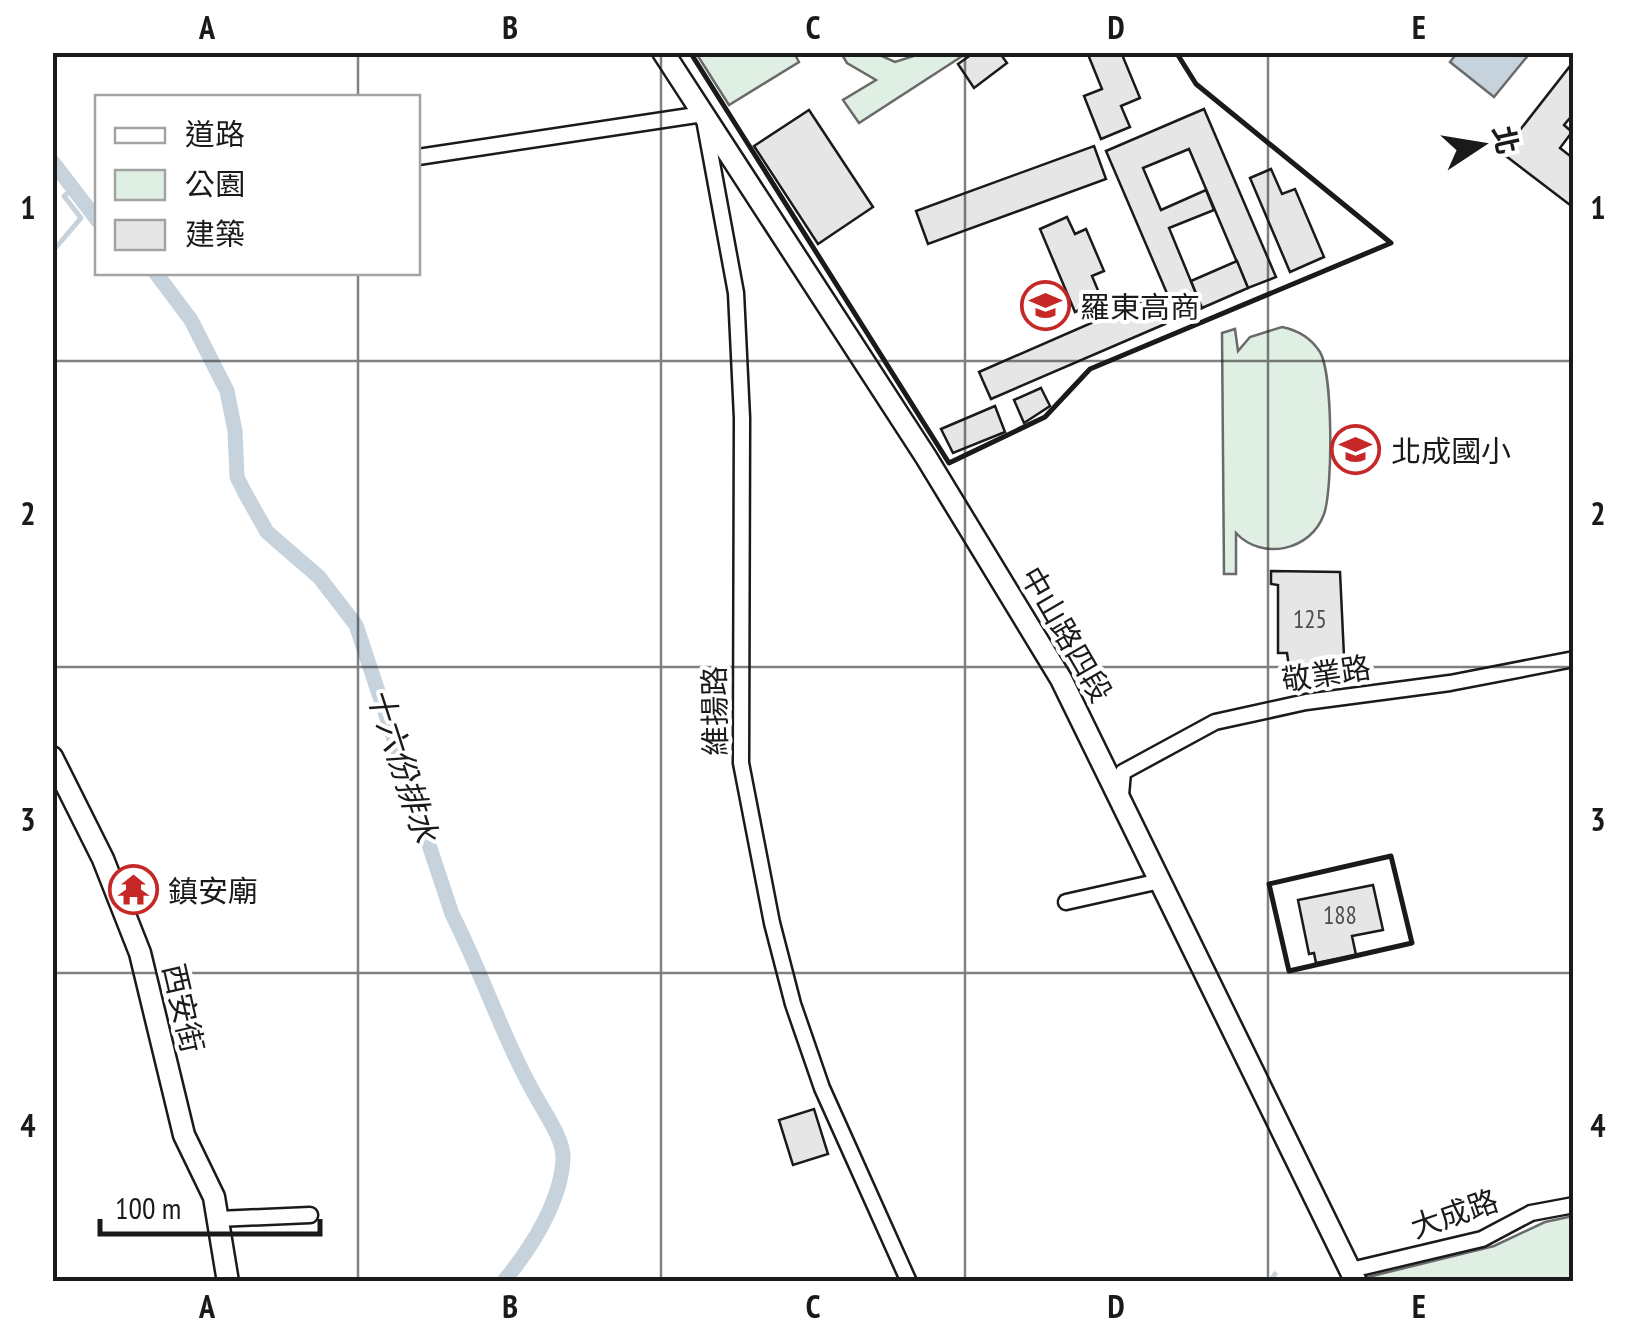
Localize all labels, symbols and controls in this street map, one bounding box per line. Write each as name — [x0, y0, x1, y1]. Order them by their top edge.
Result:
text: A — [198, 6, 216, 48]
text: B — [502, 6, 518, 48]
text: C — [806, 6, 821, 48]
text: D — [1107, 6, 1125, 48]
text: E — [1412, 6, 1426, 48]
legend — [95, 95, 420, 275]
north arrow — [1431, 95, 1531, 195]
text: 道路 — [185, 114, 245, 153]
text: 北 — [1485, 122, 1527, 157]
text: 公園 — [185, 164, 245, 203]
text: 1 — [20, 186, 36, 228]
text: 1 — [1590, 186, 1606, 228]
text: 建築 — [185, 214, 245, 253]
school or university icon: 羅東高商 — [1019, 280, 1071, 332]
place label: 羅東高商 — [1080, 287, 1200, 326]
school or university icon: 北成國小 — [1330, 424, 1382, 476]
place label: 北成國小 — [1391, 431, 1511, 470]
text: 2 — [20, 492, 36, 534]
text: 2 — [1590, 492, 1606, 534]
street label: 中山路四段 — [1013, 559, 1121, 709]
house number: 125 — [1293, 603, 1327, 635]
street label: 敬業路 — [1279, 647, 1373, 699]
street label: 維揚路 — [694, 666, 734, 756]
water label: 十六份排水 — [358, 682, 448, 849]
text: 3 — [20, 798, 36, 840]
text: 3 — [1590, 798, 1606, 840]
temple icon: 鎮安廟 — [107, 864, 159, 916]
place label: 鎮安廟 — [168, 871, 258, 910]
house number: 188 — [1323, 899, 1357, 931]
street label: 西安街 — [155, 960, 213, 1056]
text: 4 — [20, 1104, 36, 1146]
text: 4 — [1590, 1104, 1606, 1146]
scale bar — [100, 1174, 320, 1236]
street label: 大成路 — [1405, 1180, 1503, 1246]
text: 100 m — [115, 1188, 181, 1227]
text: A — [198, 1285, 216, 1327]
text: B — [502, 1285, 518, 1327]
text: C — [806, 1285, 821, 1327]
text: D — [1107, 1285, 1125, 1327]
text: E — [1412, 1285, 1426, 1327]

